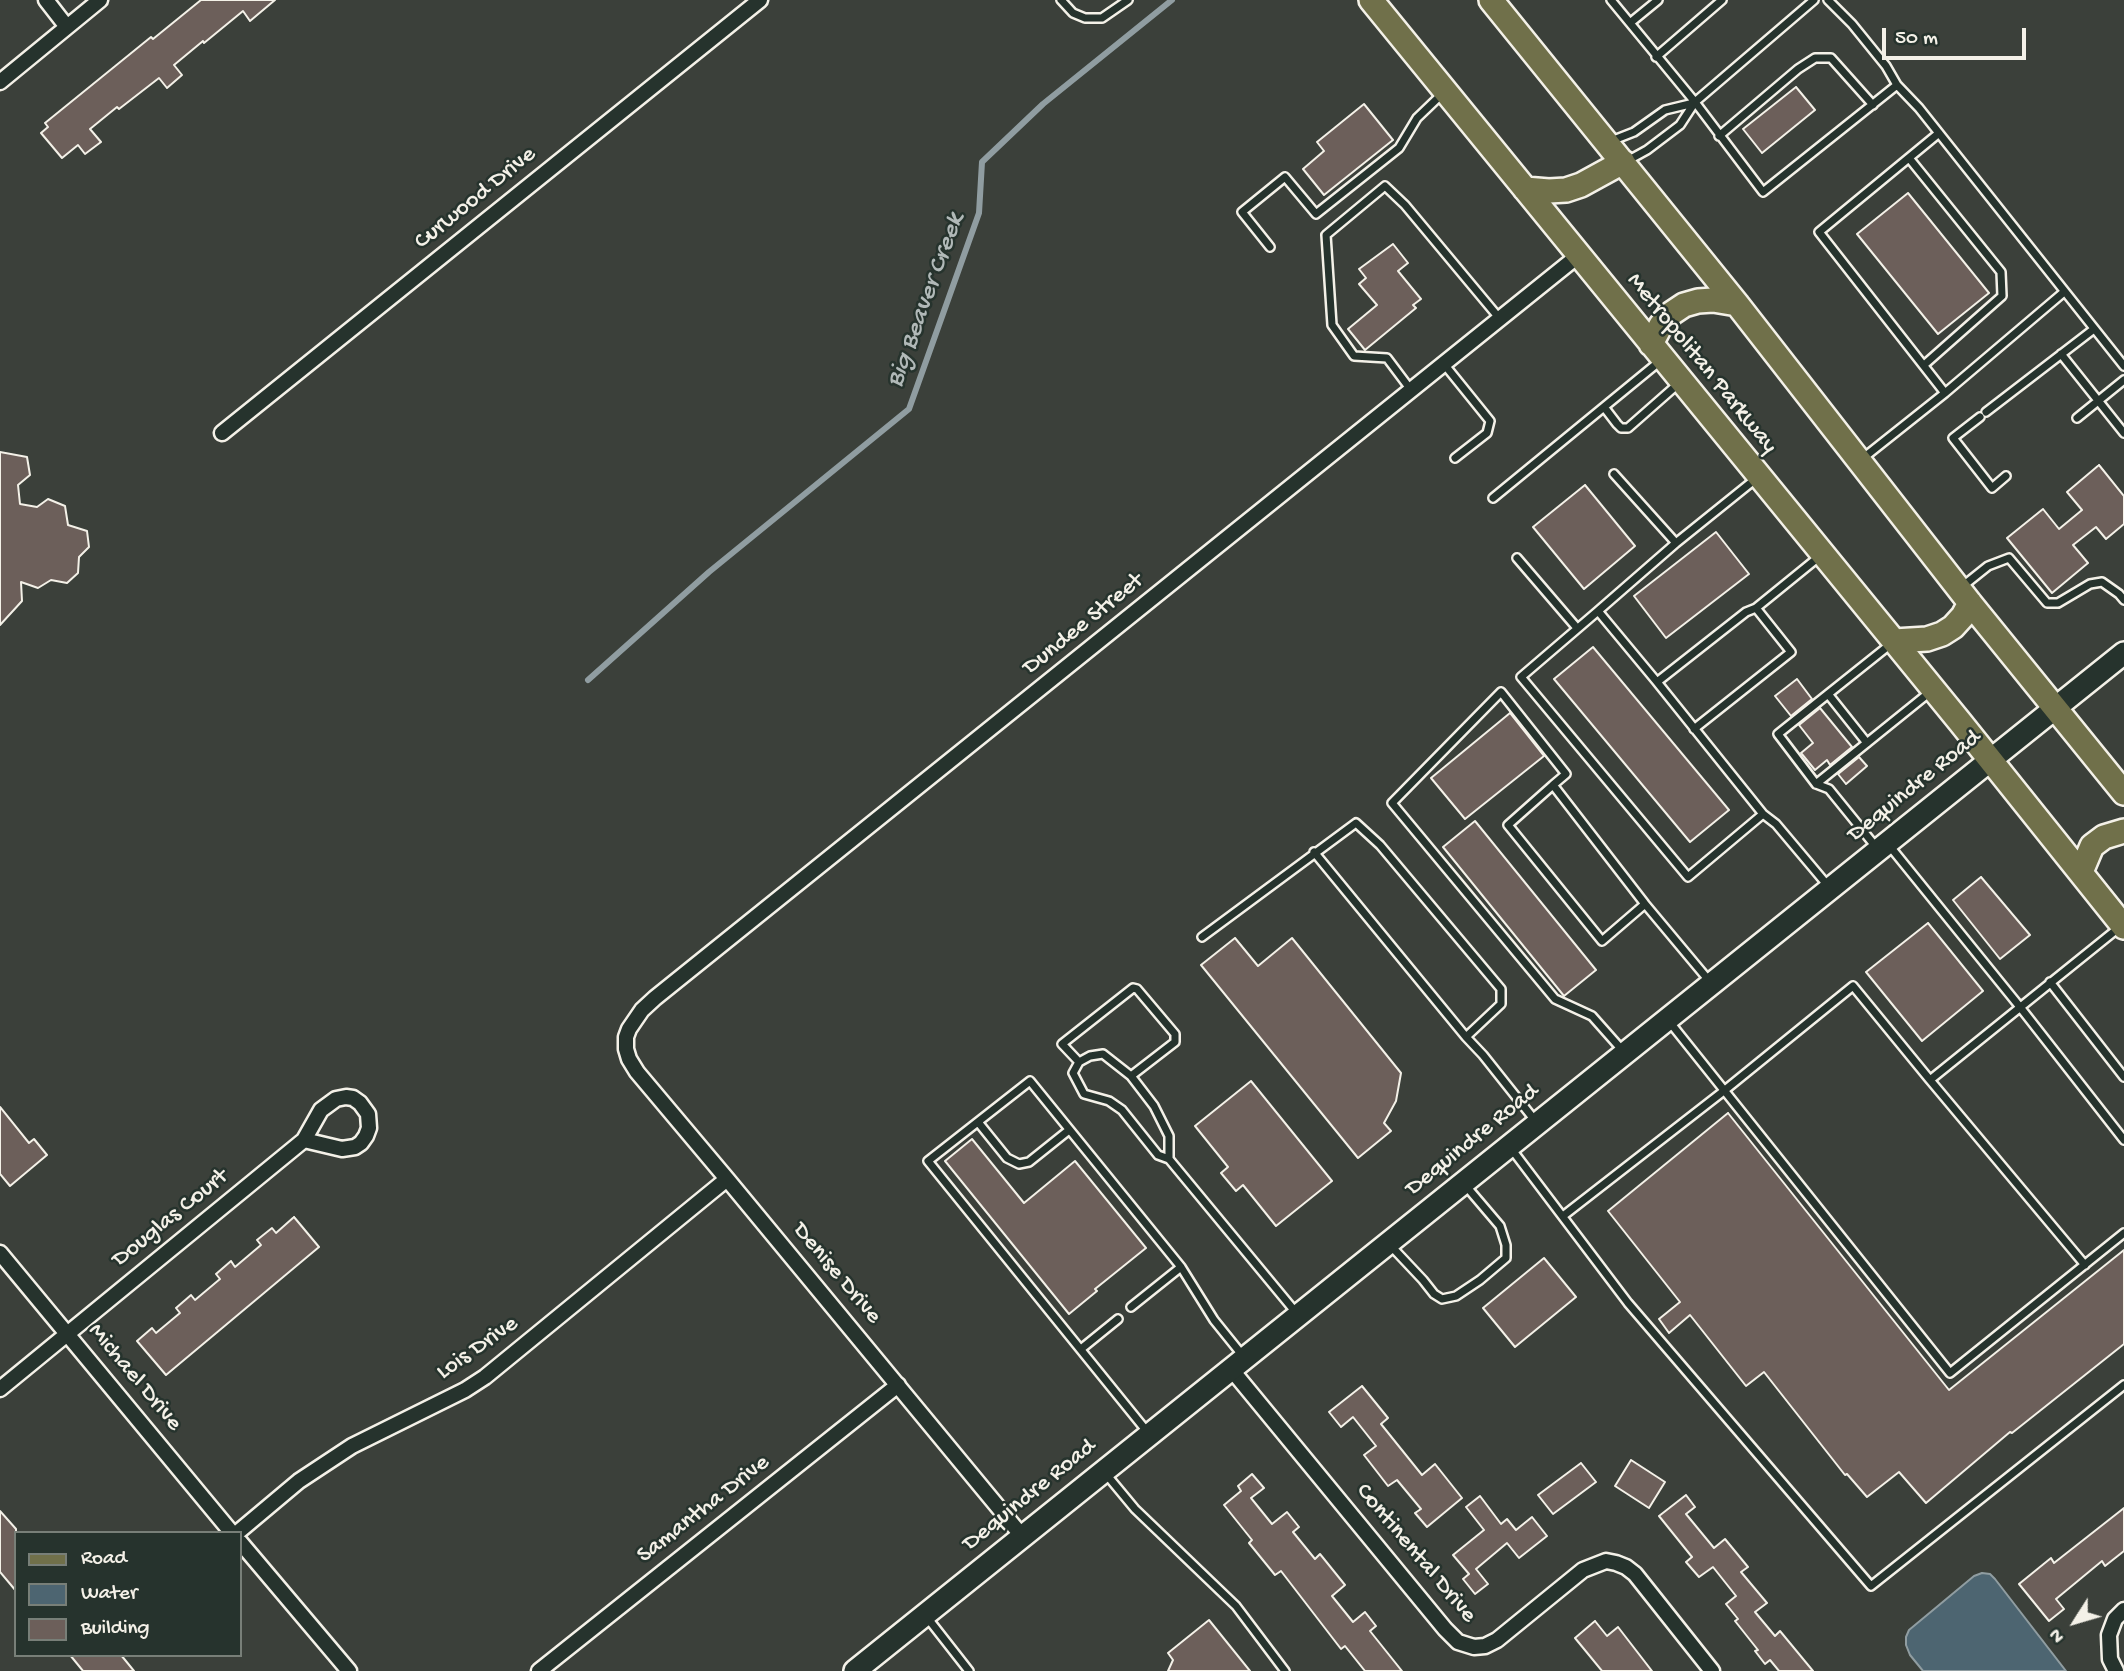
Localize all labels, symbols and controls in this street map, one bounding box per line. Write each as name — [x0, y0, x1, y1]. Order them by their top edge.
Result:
scale bar — [1886, 14, 2030, 58]
text: 50 m — [1895, 27, 1938, 52]
street label: Curwood Drive — [409, 141, 543, 257]
water label: Big Beaver Creek — [881, 210, 973, 392]
street label: Metropolitan Parkway — [1619, 268, 1783, 460]
street label: Dundee Street — [1018, 568, 1150, 682]
street label: Dequindre Road — [1842, 724, 1988, 850]
street label: Dequindre Road — [1400, 1078, 1546, 1204]
street label: Douglas Court — [107, 1163, 235, 1275]
street label: Denise Drive — [785, 1217, 887, 1331]
street label: Lois Drive — [432, 1310, 524, 1388]
street label: Michael Drive — [81, 1318, 187, 1438]
street label: Dequindre Road — [957, 1433, 1103, 1559]
street label: Samantha Drive — [632, 1449, 776, 1571]
street label: Continental Drive — [1348, 1478, 1482, 1630]
legend — [14, 1531, 242, 1657]
text: Road — [81, 1547, 127, 1572]
text: Water — [81, 1582, 137, 1607]
north arrow — [2040, 1587, 2110, 1657]
text: Building — [81, 1617, 150, 1642]
text: N — [2045, 1623, 2071, 1647]

